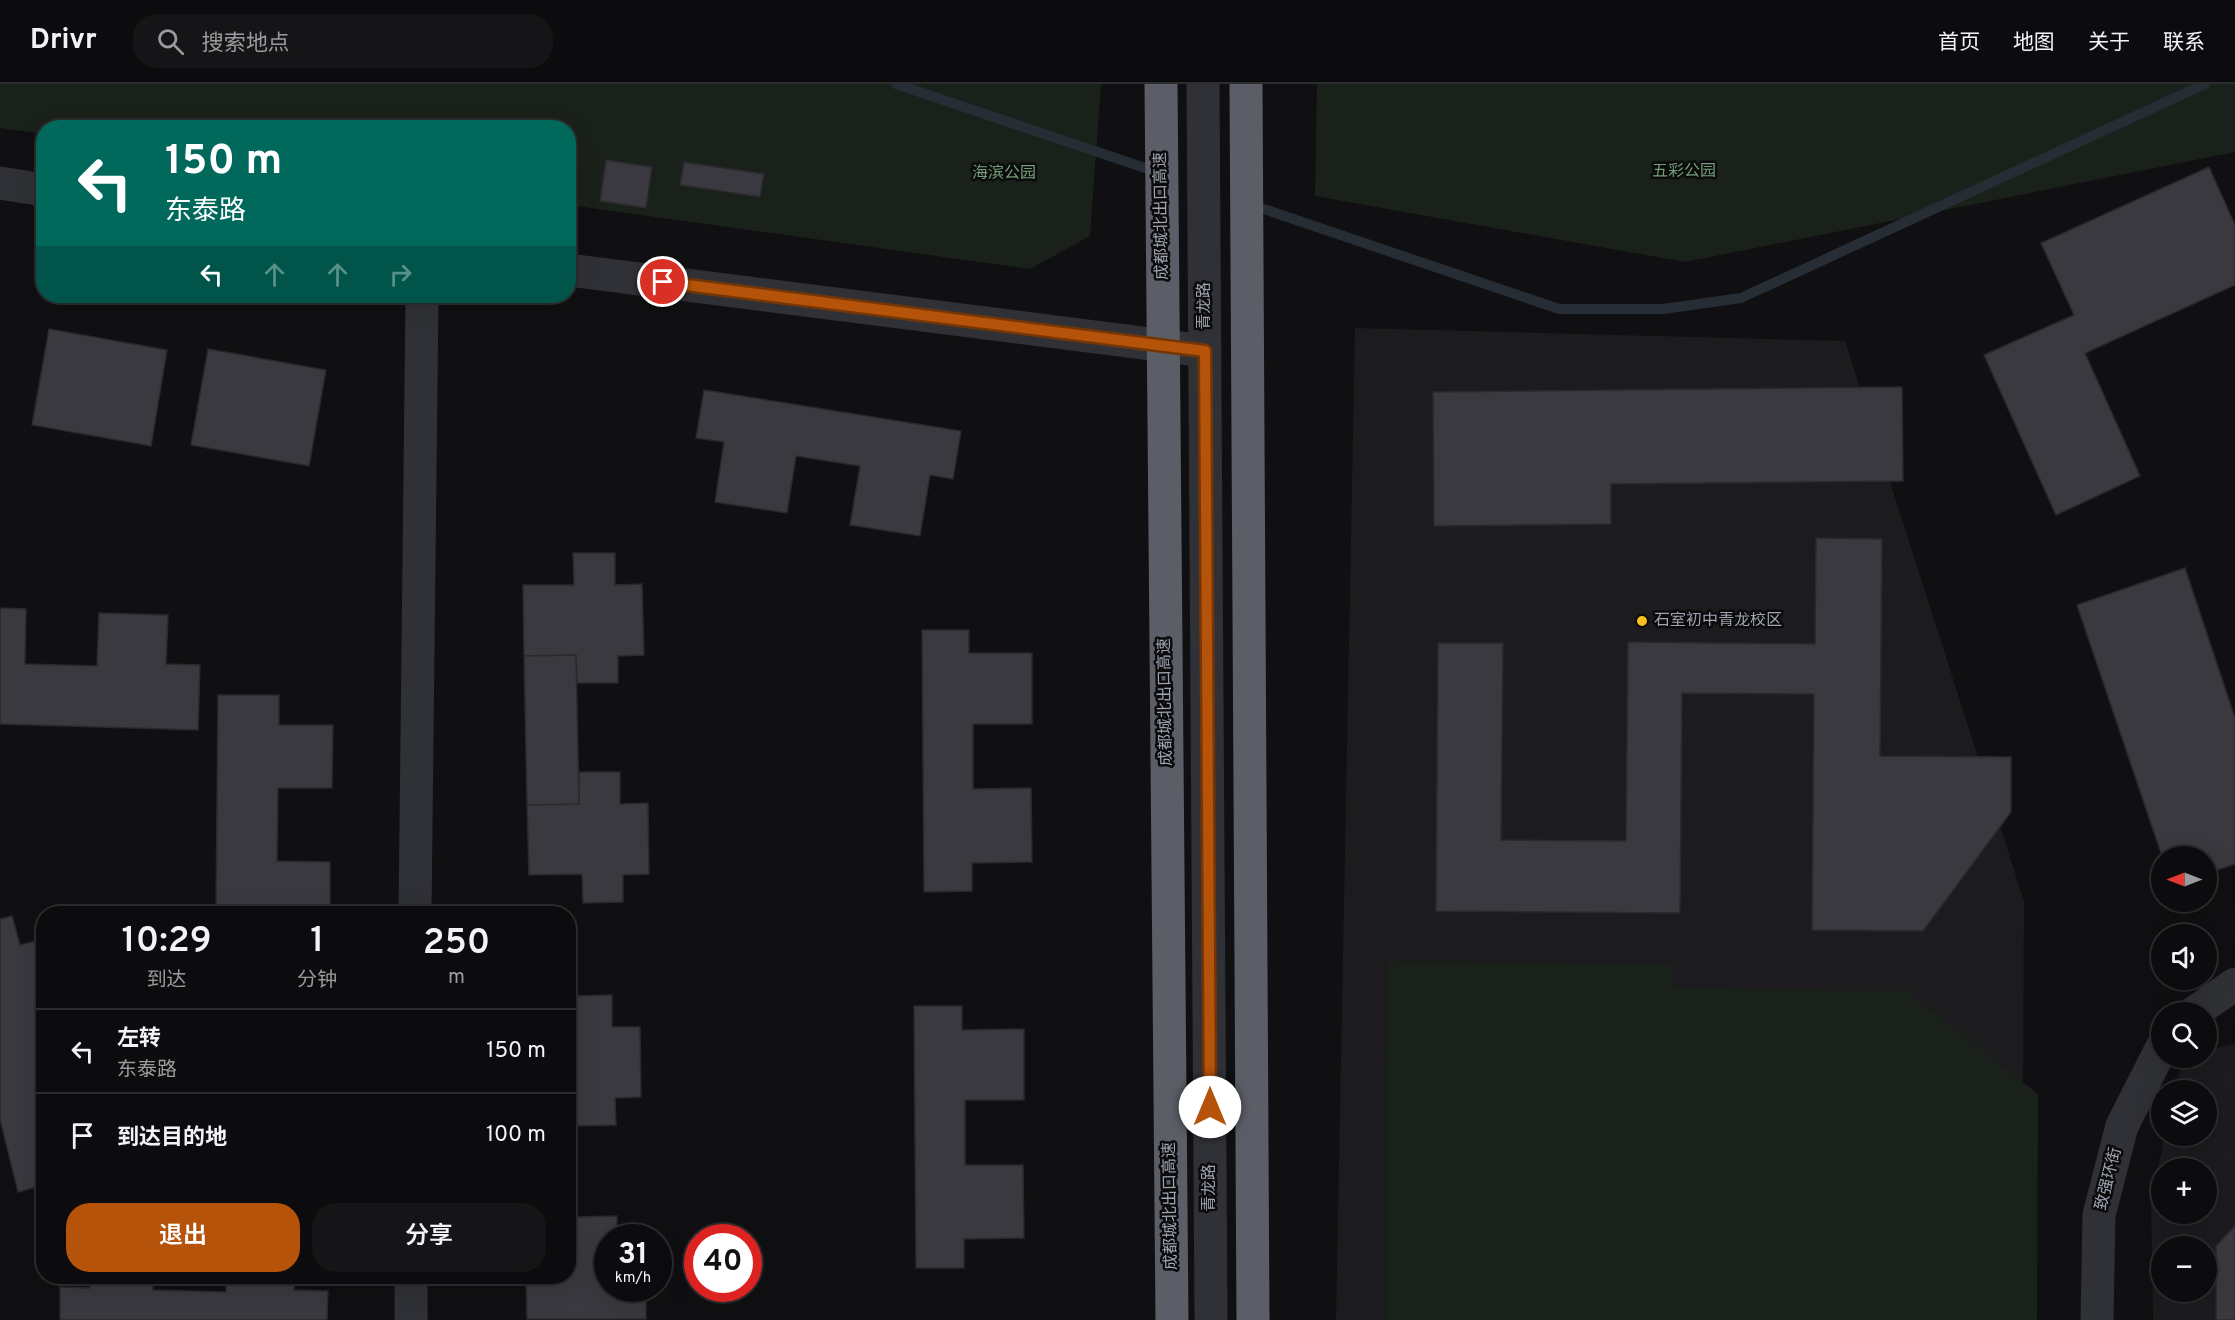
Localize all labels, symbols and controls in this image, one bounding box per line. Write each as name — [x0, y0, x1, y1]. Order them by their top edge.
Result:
search box — [133, 14, 553, 68]
text: Drivr — [30, 23, 97, 59]
icon: search — [154, 25, 187, 58]
text: 首页 — [1938, 30, 1980, 57]
text: 地图 — [2013, 30, 2055, 57]
text: 关于 — [2088, 30, 2130, 57]
text: 联系 — [2163, 30, 2205, 57]
text: 搜索地点 — [202, 31, 290, 58]
text: 150 m — [165, 136, 282, 189]
icon: left — [66, 144, 144, 222]
street label: 成都城北出口高速 — [1151, 152, 1173, 280]
park label: 五彩公园 — [1652, 162, 1716, 182]
park label: 海滨公园 — [972, 164, 1036, 184]
text: 东泰路 — [165, 195, 246, 229]
pin — [637, 256, 688, 307]
icon: left — [195, 258, 228, 291]
icon: ahead — [258, 258, 291, 291]
icon: ahead — [321, 258, 354, 291]
icon: right — [384, 258, 417, 291]
icon: arrive — [646, 265, 679, 298]
street label: 青龙路 — [1195, 282, 1215, 330]
place label: 石室初中青龙校区 — [1654, 611, 1782, 631]
marker: 石室初中青龙校区 — [1635, 614, 1649, 628]
street label: 成都城北出口高速 — [1155, 638, 1177, 766]
north arrow — [2151, 846, 2217, 912]
map controls — [2151, 846, 2217, 1302]
text: 10:29 — [122, 919, 212, 965]
text: 1 — [310, 919, 324, 965]
text: 250 — [423, 921, 490, 967]
button: sound — [2151, 924, 2217, 990]
text: m — [448, 965, 465, 991]
text: 到达 — [147, 968, 187, 994]
text: 分钟 — [297, 968, 337, 994]
button: search — [2151, 1002, 2217, 1068]
text: 左转 — [117, 1026, 161, 1053]
icon: left — [66, 1035, 99, 1068]
text: 150 m — [486, 1038, 546, 1065]
text: 东泰路 — [117, 1058, 177, 1084]
position arrow — [1178, 1075, 1242, 1139]
button: layers — [2151, 1080, 2217, 1146]
icon: arrive — [66, 1119, 99, 1152]
text: 100 m — [486, 1122, 546, 1149]
text: 到达目的地 — [117, 1125, 227, 1152]
street label: 成都城北出口高速 — [1160, 1142, 1182, 1270]
street label: 致强环街 — [2091, 1145, 2126, 1212]
button: + — [2151, 1158, 2217, 1224]
street label: 青龙路 — [1200, 1164, 1220, 1212]
button: 退出 — [66, 1203, 300, 1272]
button: 分享 — [312, 1203, 546, 1272]
speed limit sign: 40 — [684, 1224, 762, 1302]
button: − — [2151, 1236, 2217, 1302]
text: 31 — [618, 1237, 648, 1274]
text: km/h — [615, 1269, 651, 1288]

